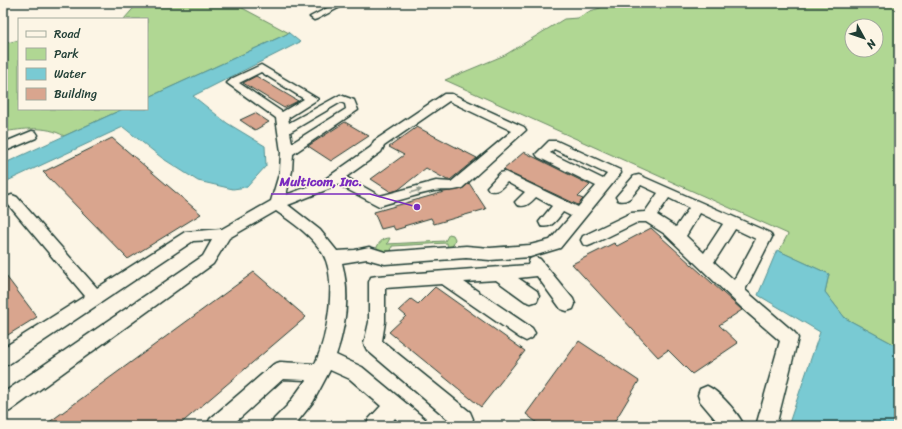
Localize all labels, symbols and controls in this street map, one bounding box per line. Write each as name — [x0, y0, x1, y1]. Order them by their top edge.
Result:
legend — [18, 18, 148, 110]
north arrow — [844, 18, 884, 58]
text: Road — [54, 23, 81, 45]
text: N — [861, 34, 882, 53]
text: Park — [54, 43, 79, 65]
text: Water — [54, 63, 87, 85]
text: Building — [54, 83, 97, 105]
callout: Multicom, Inc. — [271, 169, 370, 194]
text: Multicom, Inc. — [279, 170, 362, 193]
one-way arrow — [410, 188, 422, 194]

